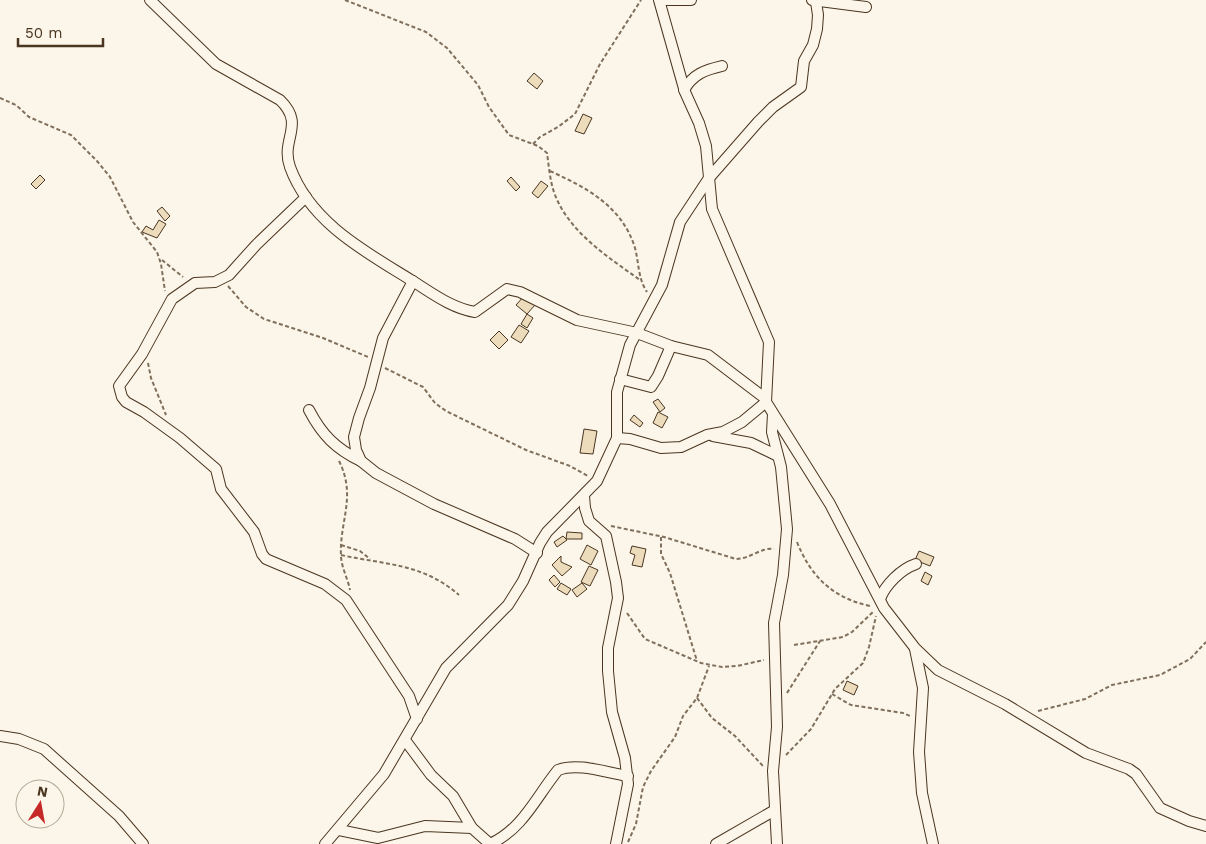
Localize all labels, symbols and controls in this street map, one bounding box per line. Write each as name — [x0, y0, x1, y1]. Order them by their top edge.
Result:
scale bar — [18, 15, 102, 47]
text: 50 m — [25, 24, 62, 42]
north arrow — [15, 779, 65, 829]
text: N — [36, 782, 49, 800]

